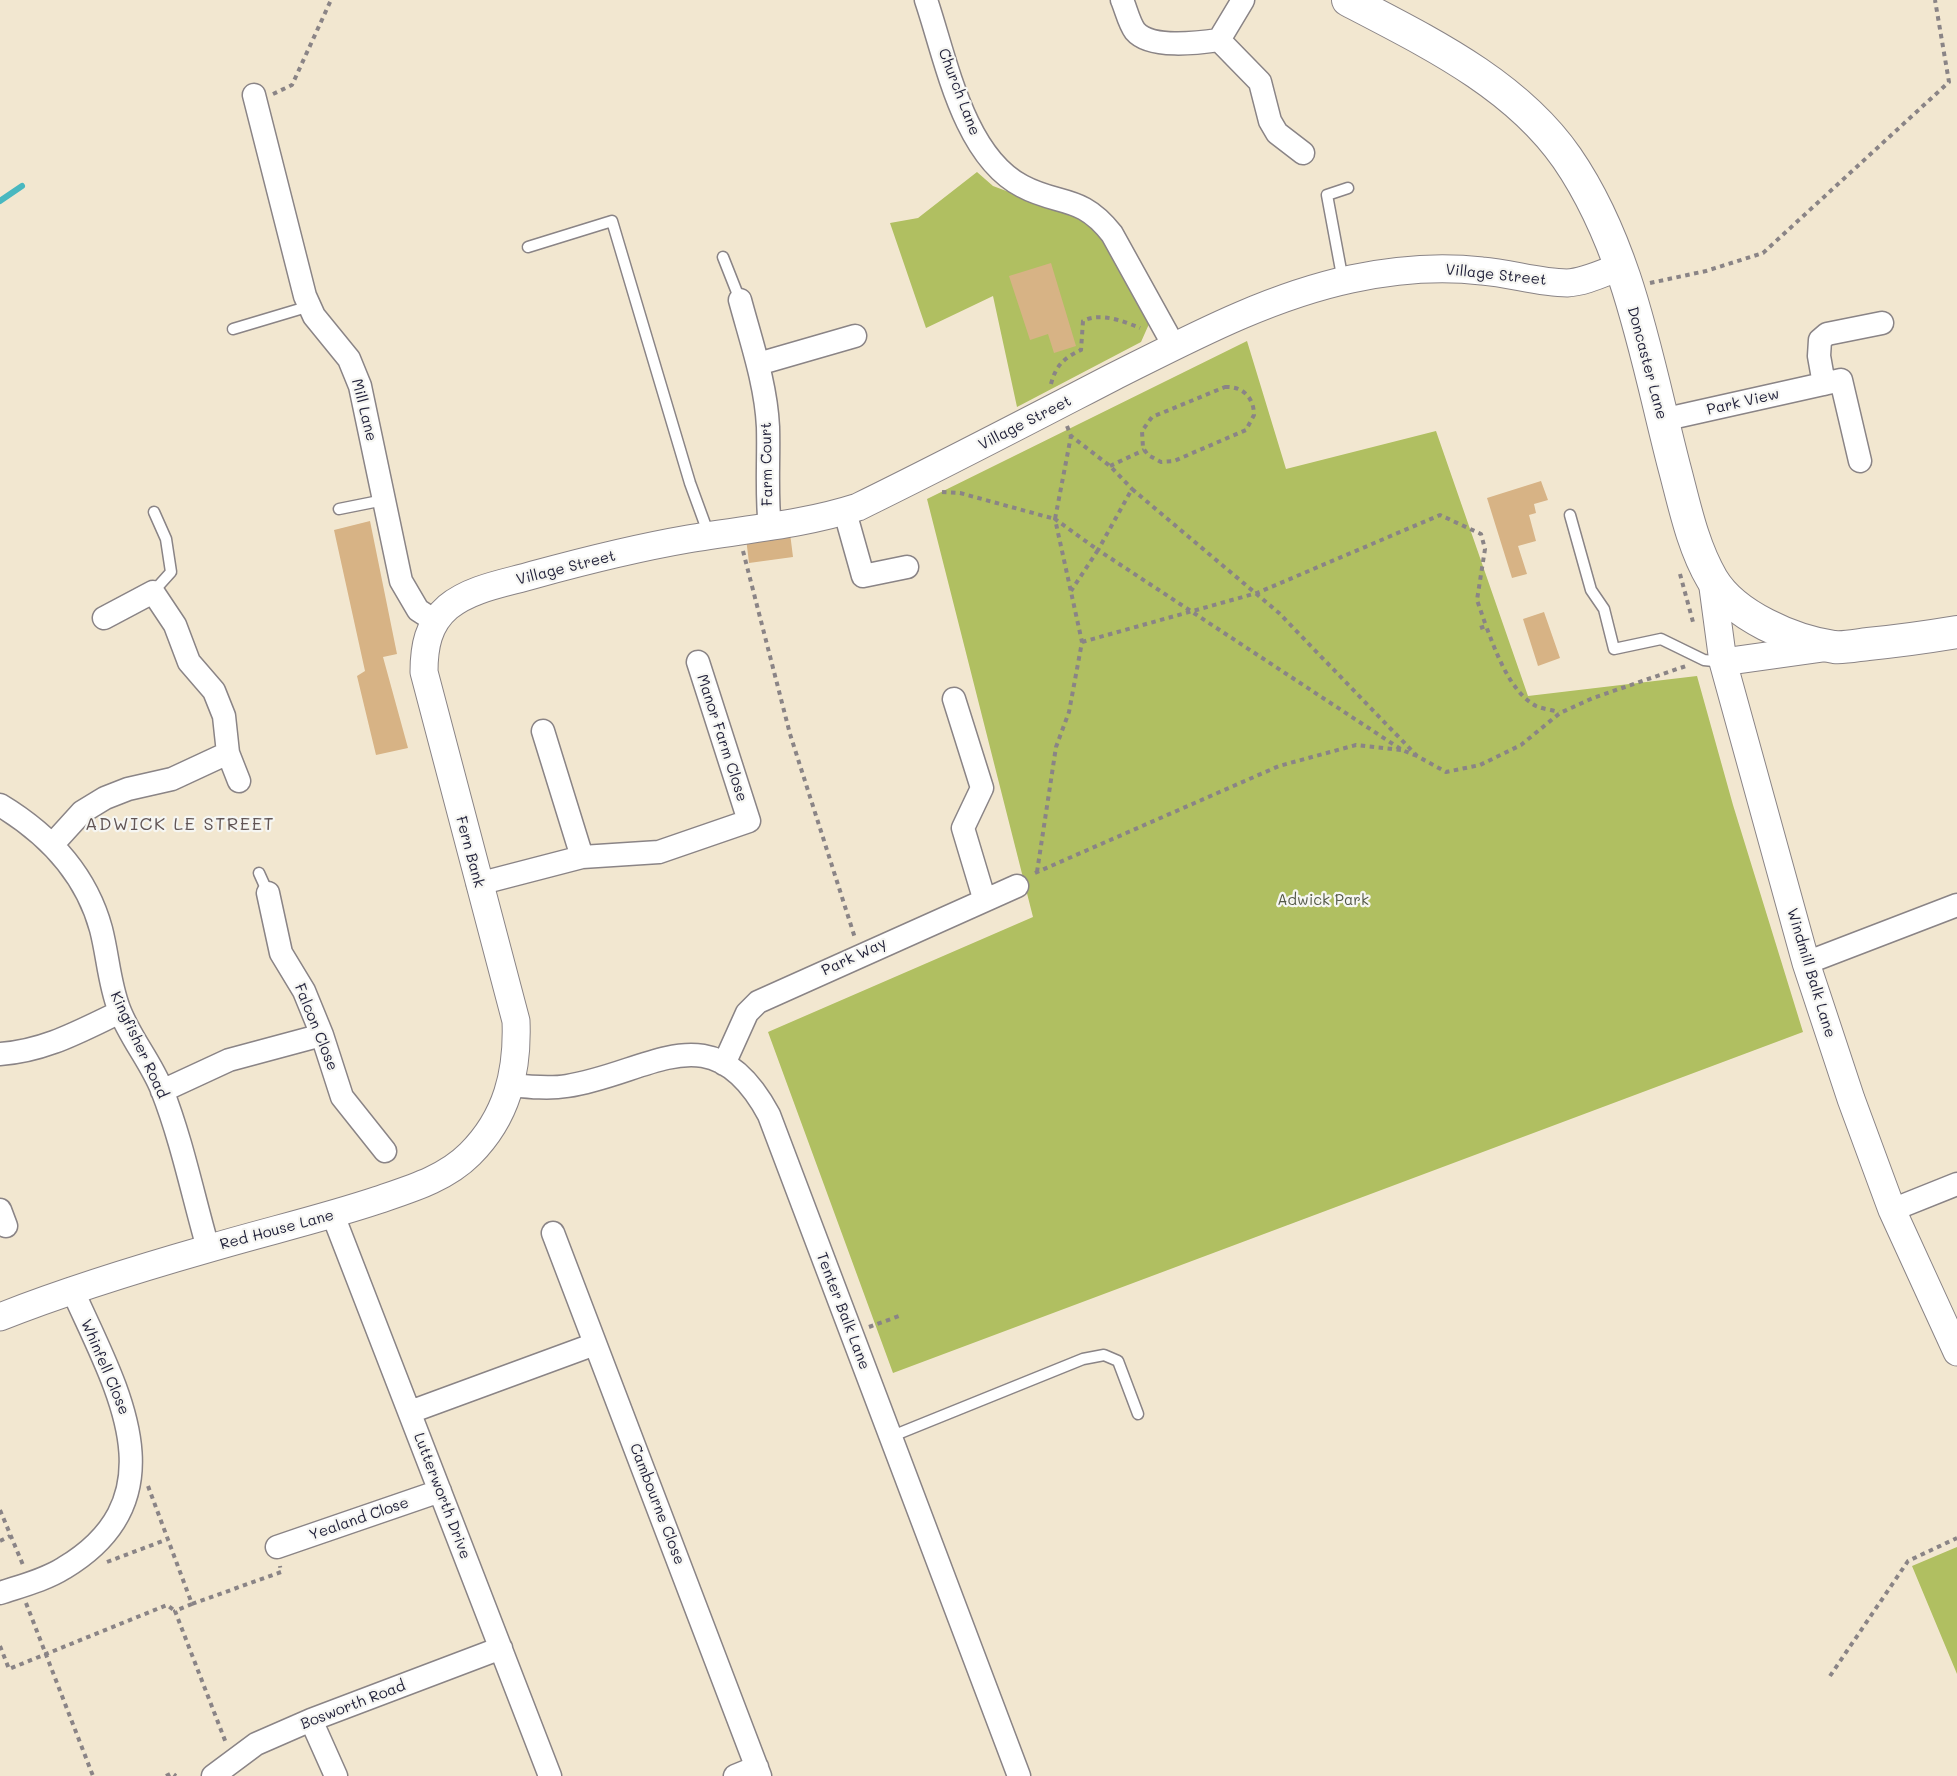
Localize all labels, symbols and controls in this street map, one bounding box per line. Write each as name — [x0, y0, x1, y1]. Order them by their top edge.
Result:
street label: Church Lane — [934, 46, 984, 138]
street label: Village Street — [1445, 261, 1547, 289]
street label: Doncaster Lane — [1623, 305, 1671, 421]
street label: Mill Lane — [348, 377, 380, 443]
street label: Park View — [1705, 385, 1781, 419]
street label: Village Street — [976, 392, 1074, 454]
street label: Farm Court — [757, 422, 777, 506]
street label: Village Street — [515, 547, 617, 589]
street label: Manor Farm Close — [693, 672, 751, 804]
district label: ADWICK LE STREET — [85, 813, 275, 835]
street label: Fern Bank — [452, 814, 488, 890]
park label: Adwick Park — [1277, 891, 1369, 909]
street label: Windmill Balk Lane — [1783, 906, 1839, 1040]
street label: Park Way — [819, 934, 889, 980]
street label: Falcon Close — [290, 981, 342, 1073]
street label: Kingfisher Road — [106, 989, 172, 1101]
street label: Red House Lane — [218, 1206, 336, 1254]
street label: Tenter Balk Lane — [812, 1250, 874, 1372]
street label: Whinfell Close — [77, 1317, 133, 1417]
street label: Lutterworth Drive — [410, 1430, 474, 1562]
street label: Cambourne Close — [626, 1441, 688, 1567]
street label: Yealand Close — [307, 1494, 411, 1544]
street label: Bosworth Road — [298, 1677, 408, 1733]

